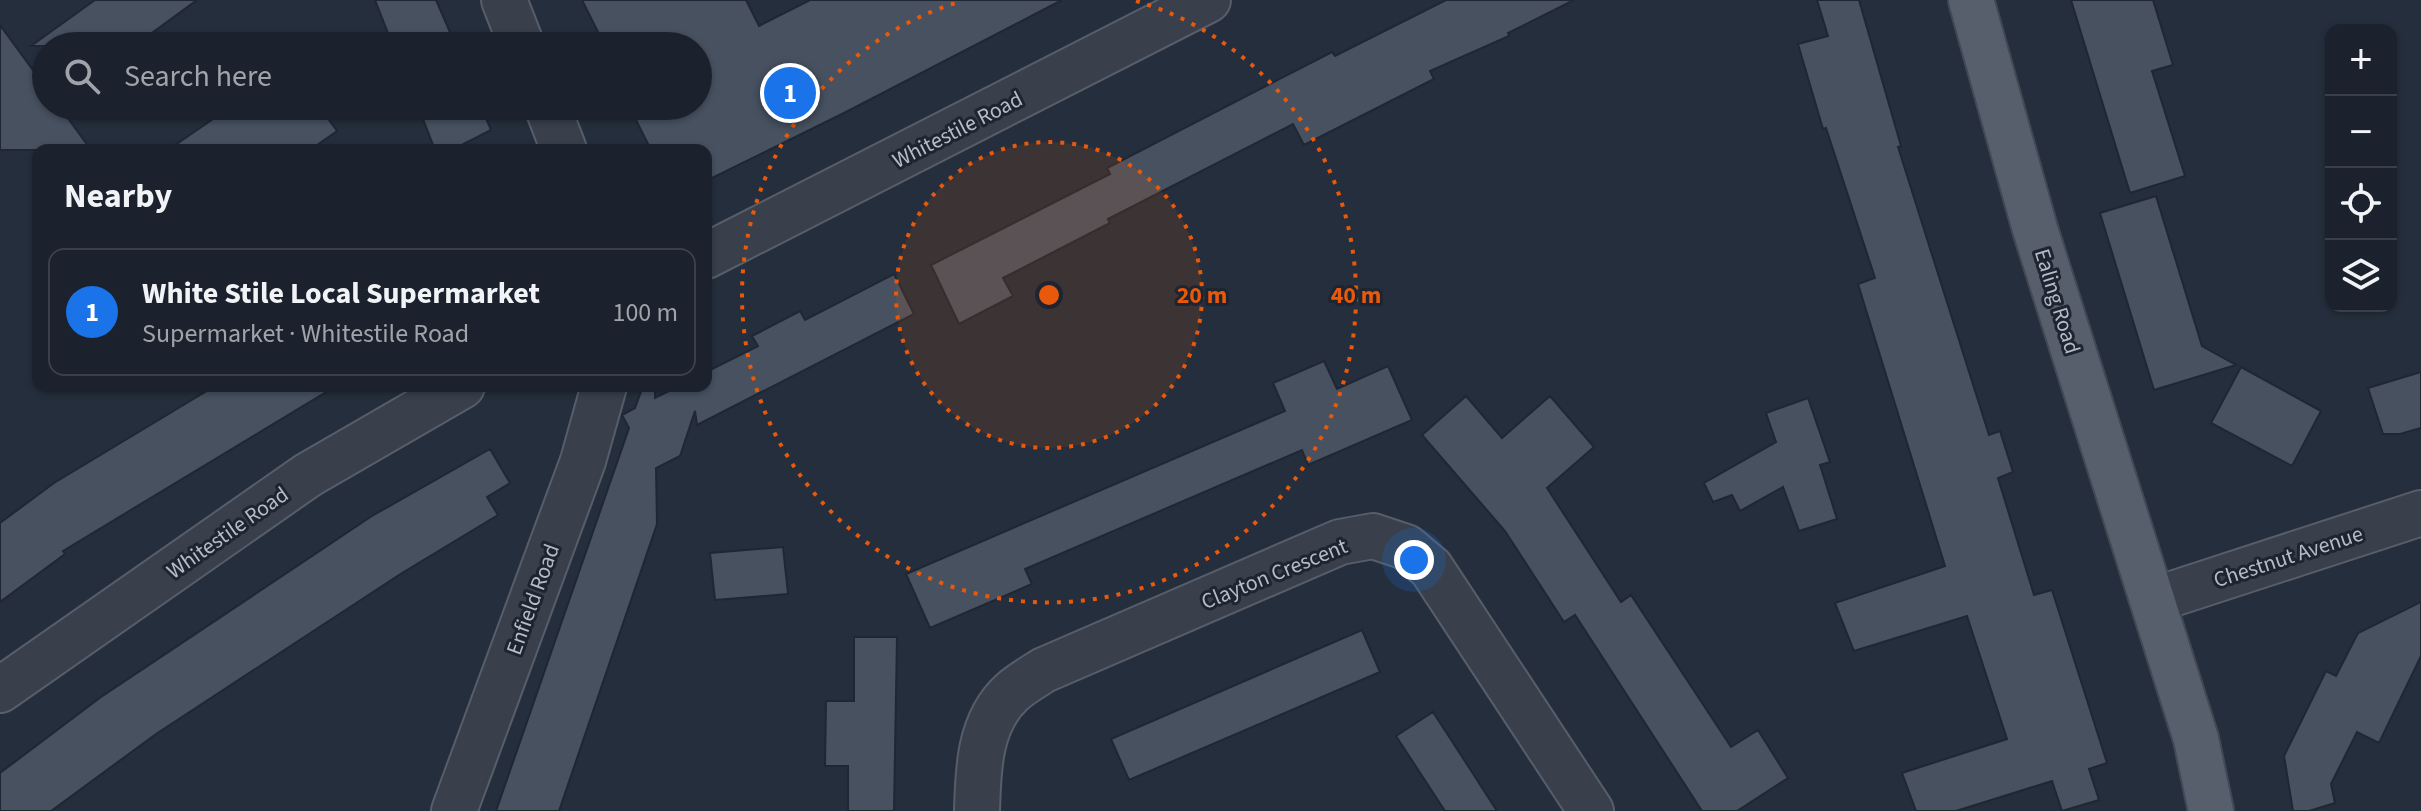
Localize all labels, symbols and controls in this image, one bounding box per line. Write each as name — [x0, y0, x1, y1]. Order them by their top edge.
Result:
map controls — [2325, 24, 2397, 312]
button: + — [2325, 24, 2397, 96]
search box — [32, 32, 712, 120]
icon: search — [60, 54, 104, 98]
text: Search here — [124, 55, 272, 98]
pin: 1 — [764, 63, 816, 123]
street label: Whitestile Road — [887, 83, 1028, 176]
button: − — [2325, 96, 2397, 168]
button: locate — [2325, 168, 2397, 240]
text: Nearby — [64, 172, 172, 221]
button: layers — [2325, 240, 2397, 312]
street label: Ealing Road — [2026, 245, 2088, 358]
text: White Stile Local Supermarket — [142, 272, 540, 315]
text: 20 m — [1177, 278, 1227, 313]
text: 40 m — [1331, 278, 1381, 313]
centre of rings — [1035, 281, 1063, 309]
text: 1 — [85, 294, 99, 331]
text: 100 m — [612, 294, 678, 331]
text: Supermarket · Whitestile Road — [142, 315, 469, 352]
street label: Whitestile Road — [160, 479, 295, 587]
street label: Chestnut Avenue — [2210, 518, 2367, 596]
street label: Clayton Crescent — [1196, 530, 1353, 618]
street label: Enfield Road — [498, 539, 568, 659]
your location — [1394, 540, 1434, 580]

